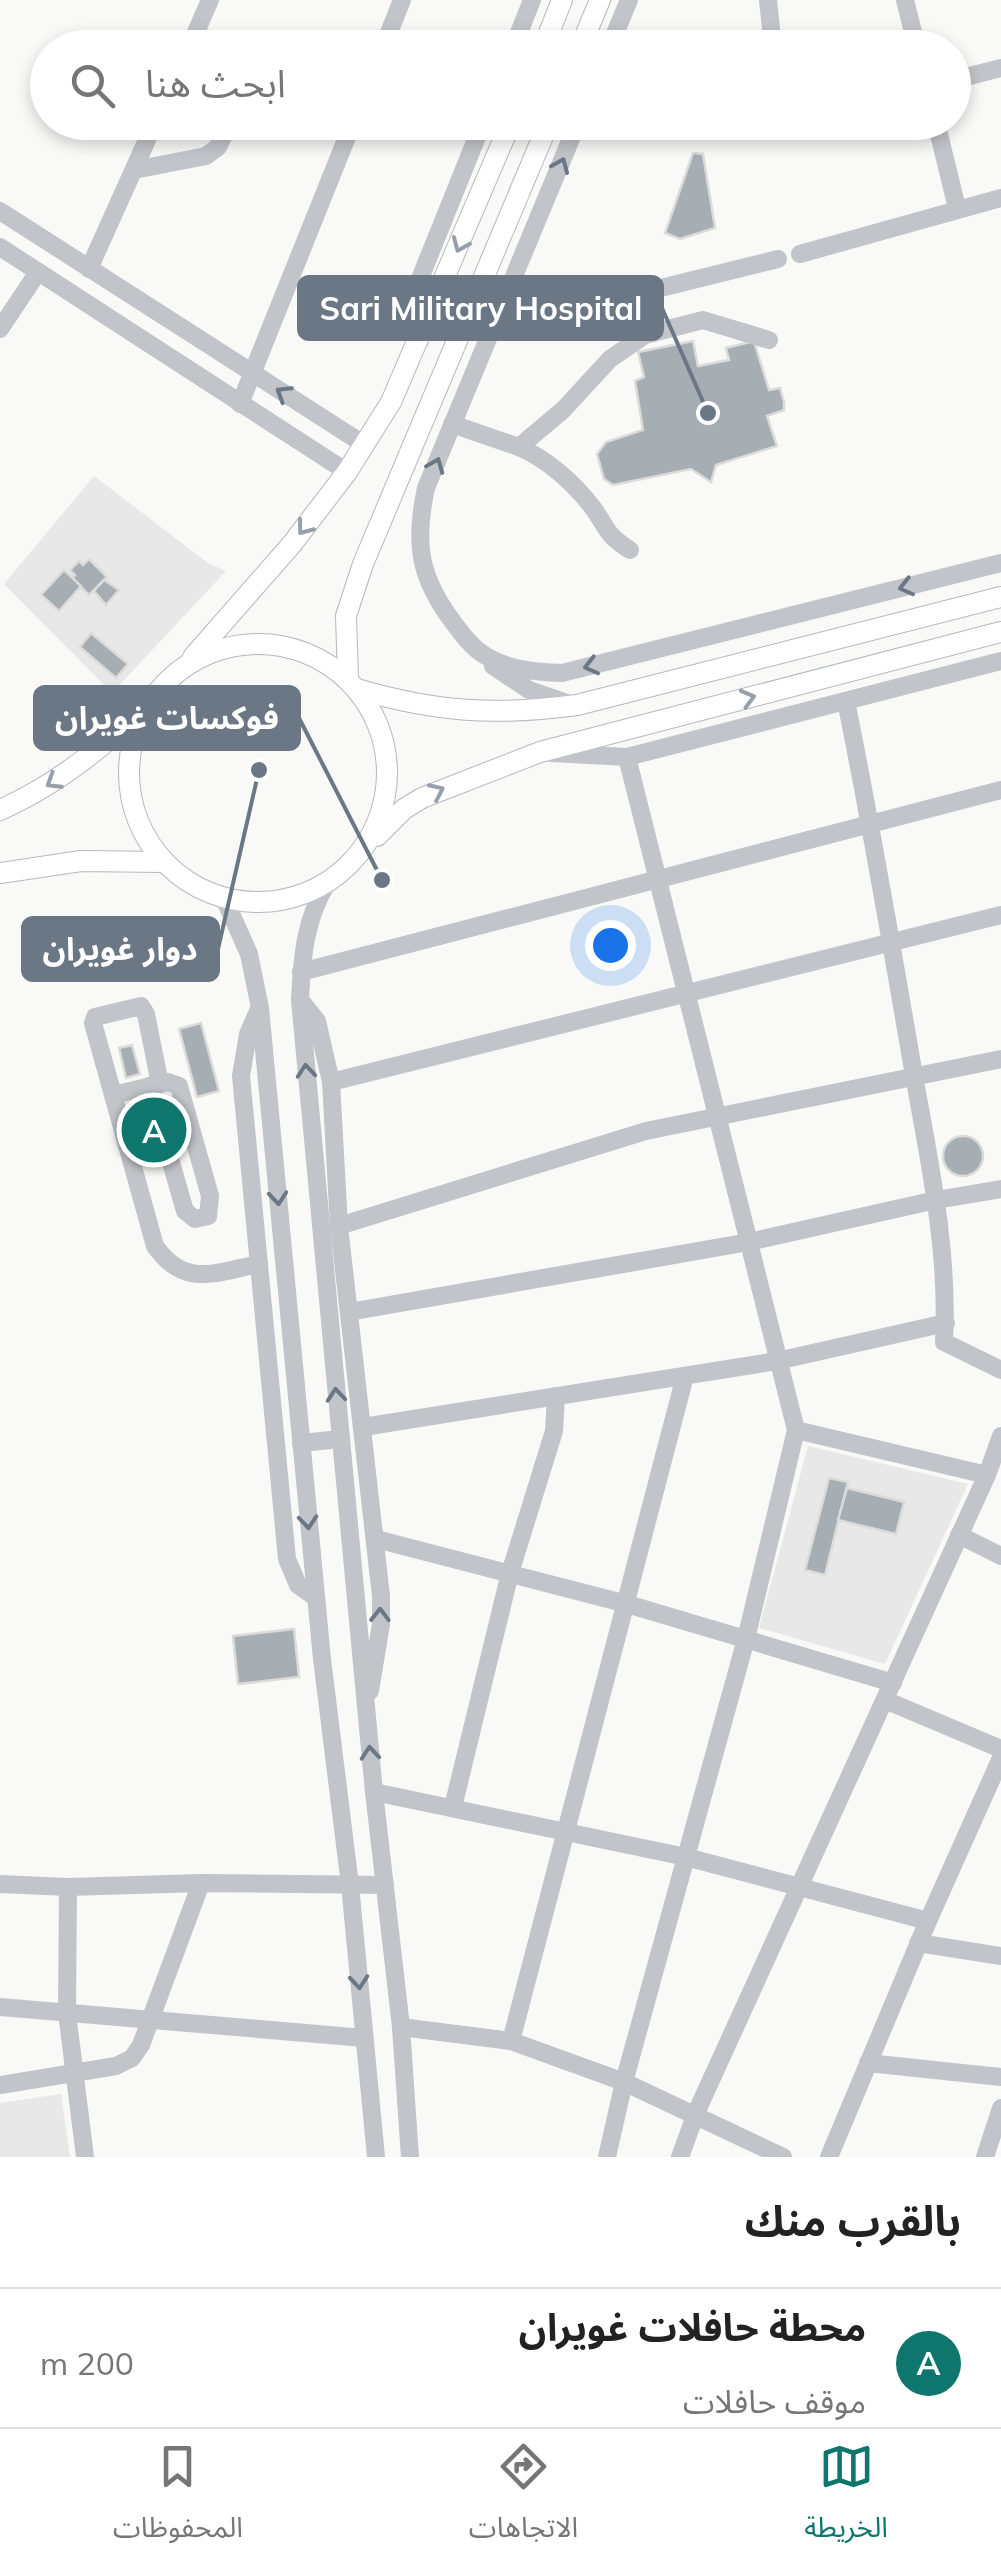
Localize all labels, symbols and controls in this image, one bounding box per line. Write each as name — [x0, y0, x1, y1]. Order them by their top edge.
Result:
search box — [30, 30, 971, 140]
icon: search — [65, 58, 120, 113]
text: ابحث هنا — [145, 59, 286, 107]
one-way arrow — [549, 157, 569, 174]
one-way arrow — [452, 235, 472, 253]
callout: Sari Military Hospital — [299, 277, 662, 339]
text: Sari Military Hospital — [320, 288, 642, 328]
one-way arrow — [275, 386, 293, 405]
one-way arrow — [424, 457, 444, 475]
one-way arrow — [299, 517, 316, 535]
one-way arrow — [898, 575, 915, 596]
one-way arrow — [583, 654, 600, 675]
callout: فوكسات غويران — [35, 687, 299, 749]
one-way arrow — [738, 689, 756, 710]
text: فوكسات غويران — [55, 697, 279, 737]
one-way arrow — [45, 770, 63, 789]
one-way arrow — [426, 784, 444, 804]
callout: دوار غويران — [23, 918, 218, 980]
your location — [585, 920, 636, 971]
text: دوار غويران — [42, 928, 198, 968]
one-way arrow — [295, 1063, 317, 1079]
pin: A — [122, 1092, 186, 1168]
one-way arrow — [266, 1190, 288, 1206]
one-way arrow — [326, 1386, 348, 1402]
one-way arrow — [297, 1514, 319, 1530]
one-way arrow — [370, 1606, 391, 1622]
one-way arrow — [360, 1745, 382, 1761]
one-way arrow — [348, 1974, 370, 1990]
text: بالقرب منك — [745, 2194, 961, 2247]
text: محطة حافلات غويران — [519, 2303, 866, 2351]
text: 200 m — [40, 2343, 134, 2383]
text: A — [917, 2343, 941, 2383]
text: موقف حافلات — [683, 2381, 866, 2421]
tab: المحفوظات — [113, 2439, 243, 2558]
tab: الاتجاهات — [469, 2439, 578, 2558]
tab: الخريطة — [804, 2439, 888, 2558]

